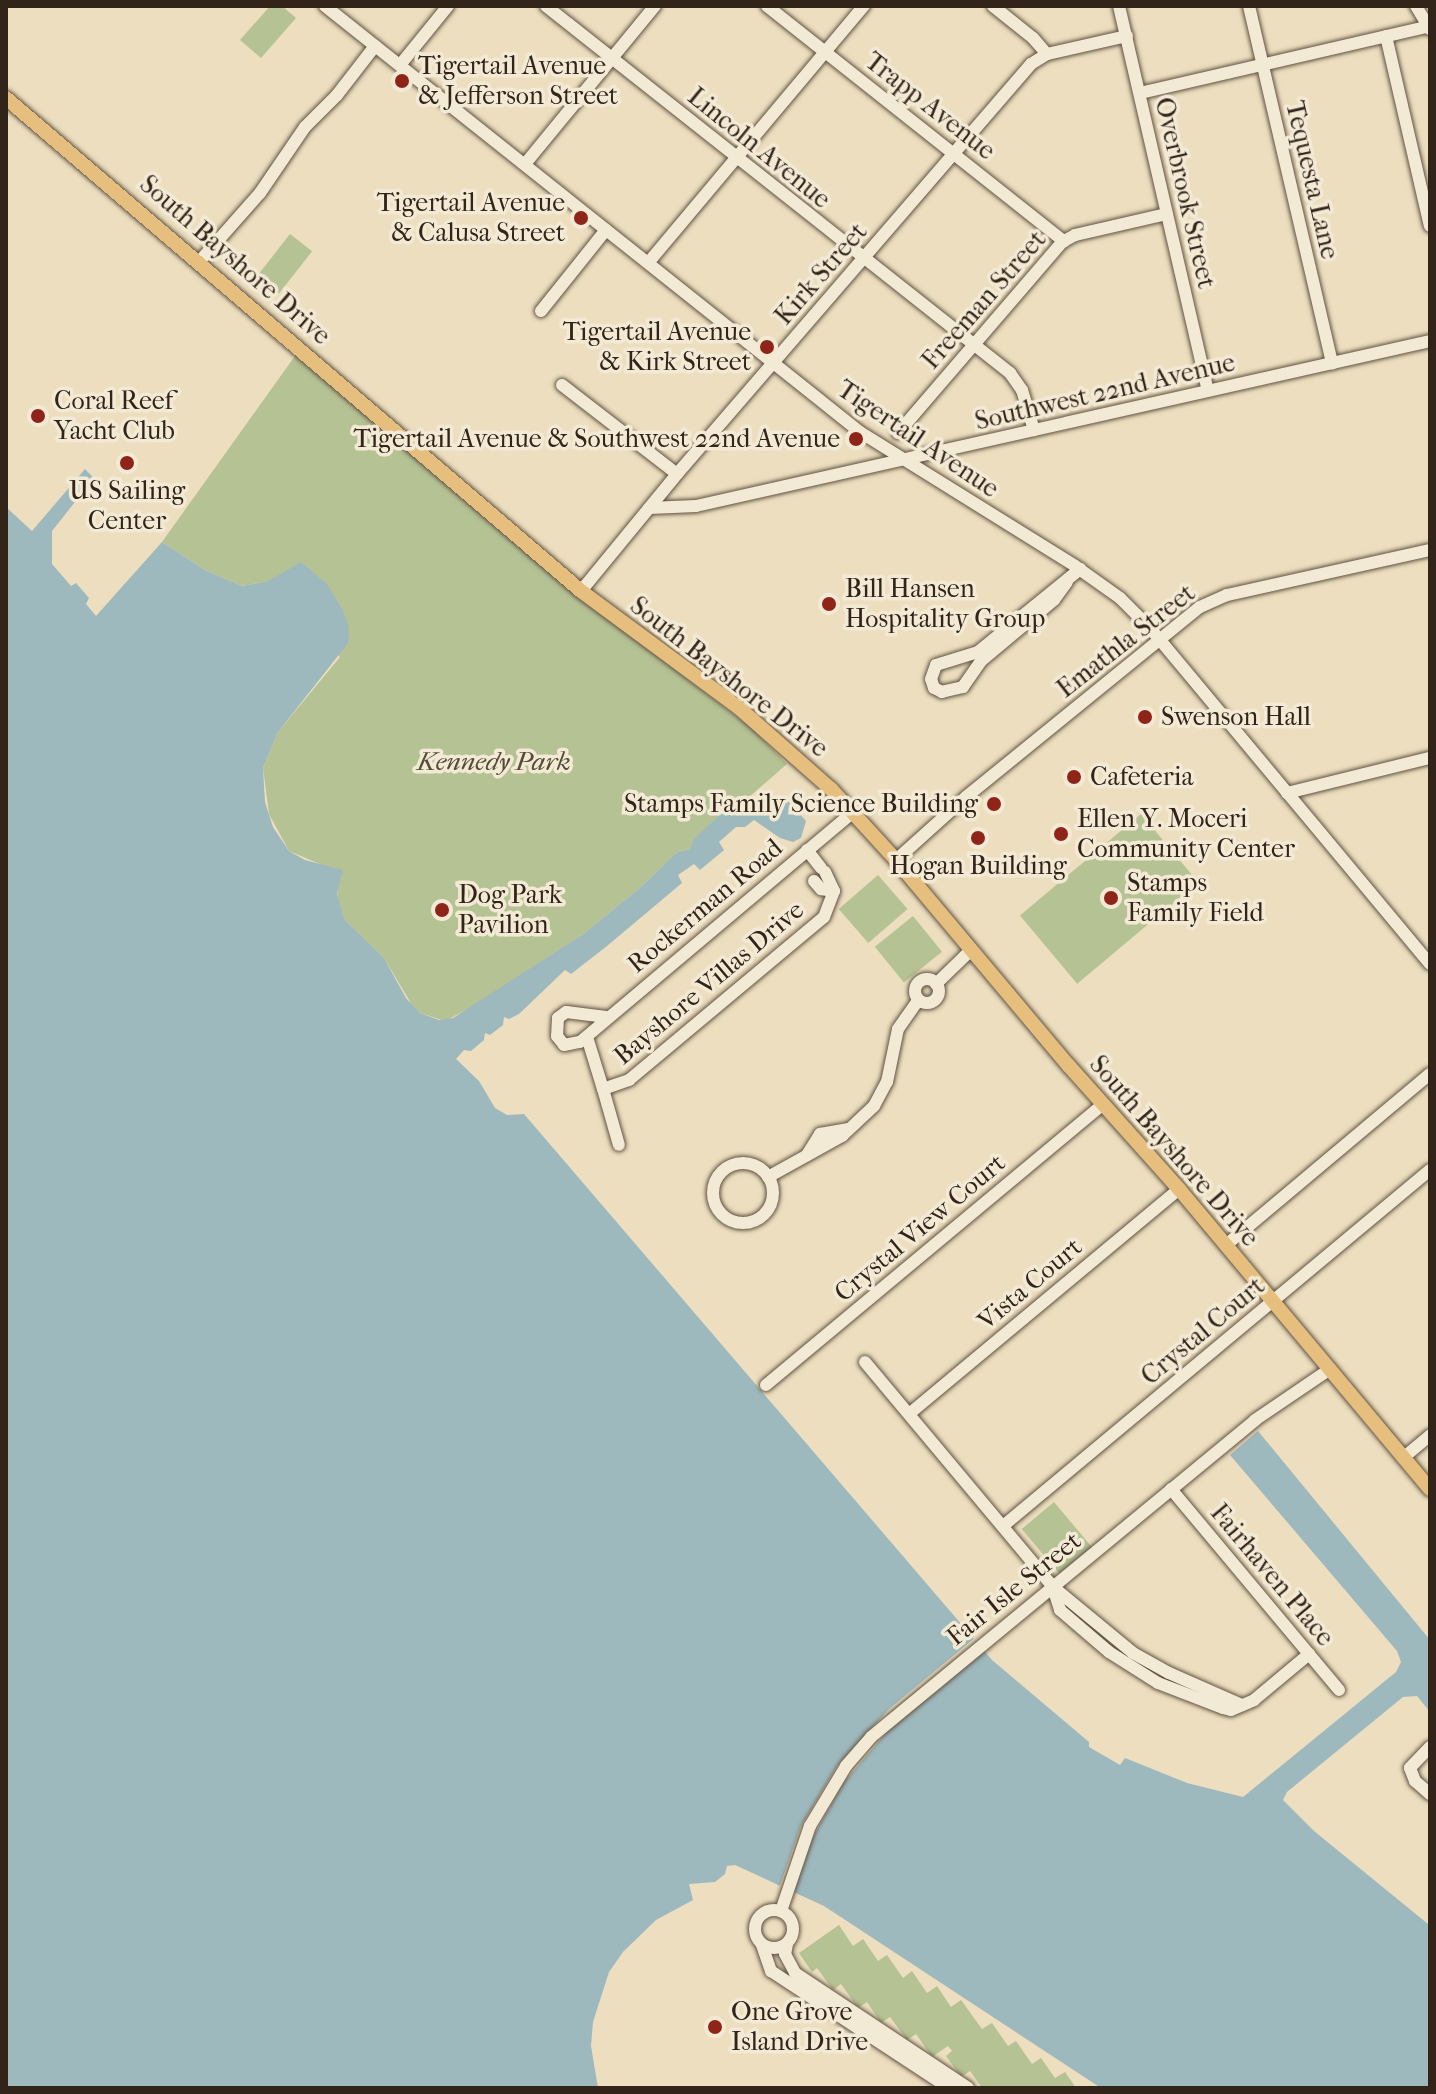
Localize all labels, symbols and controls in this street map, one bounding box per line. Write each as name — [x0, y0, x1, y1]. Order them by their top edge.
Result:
street label: Trapp Avenue — [859, 46, 1001, 166]
place label: Tigertail Avenue & Jefferson Street — [418, 50, 618, 112]
marker: Tigertail Avenue & Jefferson Street — [393, 72, 411, 90]
street label: Lincoln Avenue — [681, 81, 837, 215]
street label: Overbrook Street — [1148, 94, 1222, 292]
street label: Tequesta Lane — [1279, 98, 1345, 262]
street label: South Bayshore Drive — [133, 169, 337, 351]
place label: Tigertail Avenue & Calusa Street — [377, 187, 565, 248]
marker: Tigertail Avenue & Calusa Street — [572, 209, 590, 227]
street label: Kirk Street — [768, 217, 874, 331]
street label: Freeman Street — [915, 224, 1053, 376]
place label: Tigertail Avenue & Kirk Street — [563, 316, 751, 378]
marker: Tigertail Avenue & Kirk Street — [758, 338, 776, 356]
street label: Southwest 22nd Avenue — [972, 347, 1238, 437]
street label: Tigertail Avenue — [831, 373, 1005, 505]
place label: Coral Reef Yacht Club — [54, 385, 175, 446]
marker: Coral Reef Yacht Club — [29, 407, 47, 425]
place label: Tigertail Avenue & Southwest 22nd Avenue — [353, 423, 840, 455]
marker: Tigertail Avenue & Southwest 22nd Avenue — [847, 430, 865, 448]
marker: US Sailing Center — [118, 454, 136, 472]
place label: US Sailing Center — [69, 475, 185, 536]
place label: Bill Hansen Hospitality Group — [845, 573, 1045, 634]
street label: Emathla Street — [1051, 577, 1201, 705]
street label: South Bayshore Drive — [624, 590, 834, 764]
marker: Bill Hansen Hospitality Group — [820, 595, 838, 613]
place label: Swenson Hall — [1161, 701, 1311, 733]
marker: Swenson Hall — [1136, 708, 1154, 726]
park label: Kennedy Park — [417, 746, 571, 778]
place label: Cafeteria — [1090, 761, 1193, 793]
marker: Cafeteria — [1065, 768, 1083, 786]
place label: Stamps Family Science Building — [624, 788, 978, 820]
marker: Stamps Family Science Building — [985, 795, 1003, 813]
place label: Ellen Y. Moceri Community Center — [1077, 803, 1295, 864]
marker: Ellen Y. Moceri Community Center — [1052, 825, 1070, 843]
marker: Hogan Building — [969, 829, 987, 847]
street label: Rockerman Road — [621, 832, 789, 980]
place label: Hogan Building — [889, 850, 1067, 882]
place label: Stamps Family Field — [1127, 867, 1264, 928]
place label: Dog Park Pavilion — [458, 879, 562, 940]
marker: Stamps Family Field — [1102, 889, 1120, 907]
street label: Bayshore Villas Drive — [608, 894, 810, 1072]
marker: Dog Park Pavilion — [433, 901, 451, 919]
street label: South Bayshore Drive — [1083, 1049, 1265, 1253]
street label: Crystal View Court — [828, 1147, 1012, 1309]
street label: Vista Court — [971, 1231, 1089, 1337]
street label: Crystal Court — [1135, 1270, 1271, 1392]
street label: Fairhaven Place — [1204, 1498, 1340, 1652]
street label: Fair Isle Street — [941, 1525, 1087, 1653]
place label: One Grove Island Drive — [731, 1996, 868, 2058]
marker: One Grove Island Drive — [706, 2018, 724, 2036]

